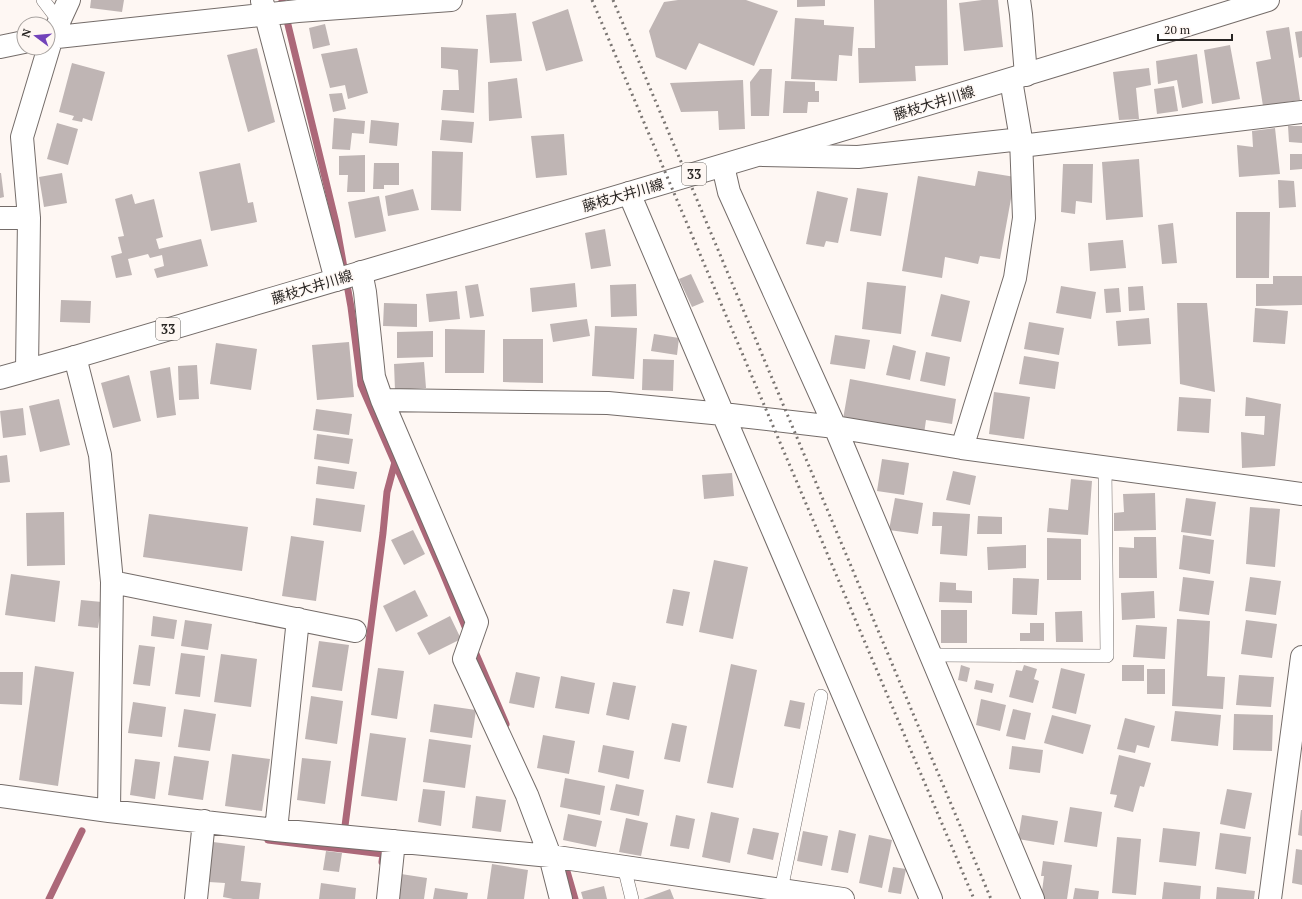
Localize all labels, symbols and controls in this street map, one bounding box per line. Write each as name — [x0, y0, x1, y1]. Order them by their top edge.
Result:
north arrow — [16, 16, 56, 56]
scale bar — [1158, 16, 1232, 42]
text: 20 m — [1164, 22, 1191, 37]
text: N — [19, 27, 34, 39]
street label: 藤枝大井川線 — [891, 81, 977, 124]
road number: 33 — [682, 163, 706, 185]
street label: 藤枝大井川線 — [580, 174, 666, 215]
street label: 藤枝大井川線 — [269, 265, 355, 308]
road number: 33 — [156, 318, 180, 340]

